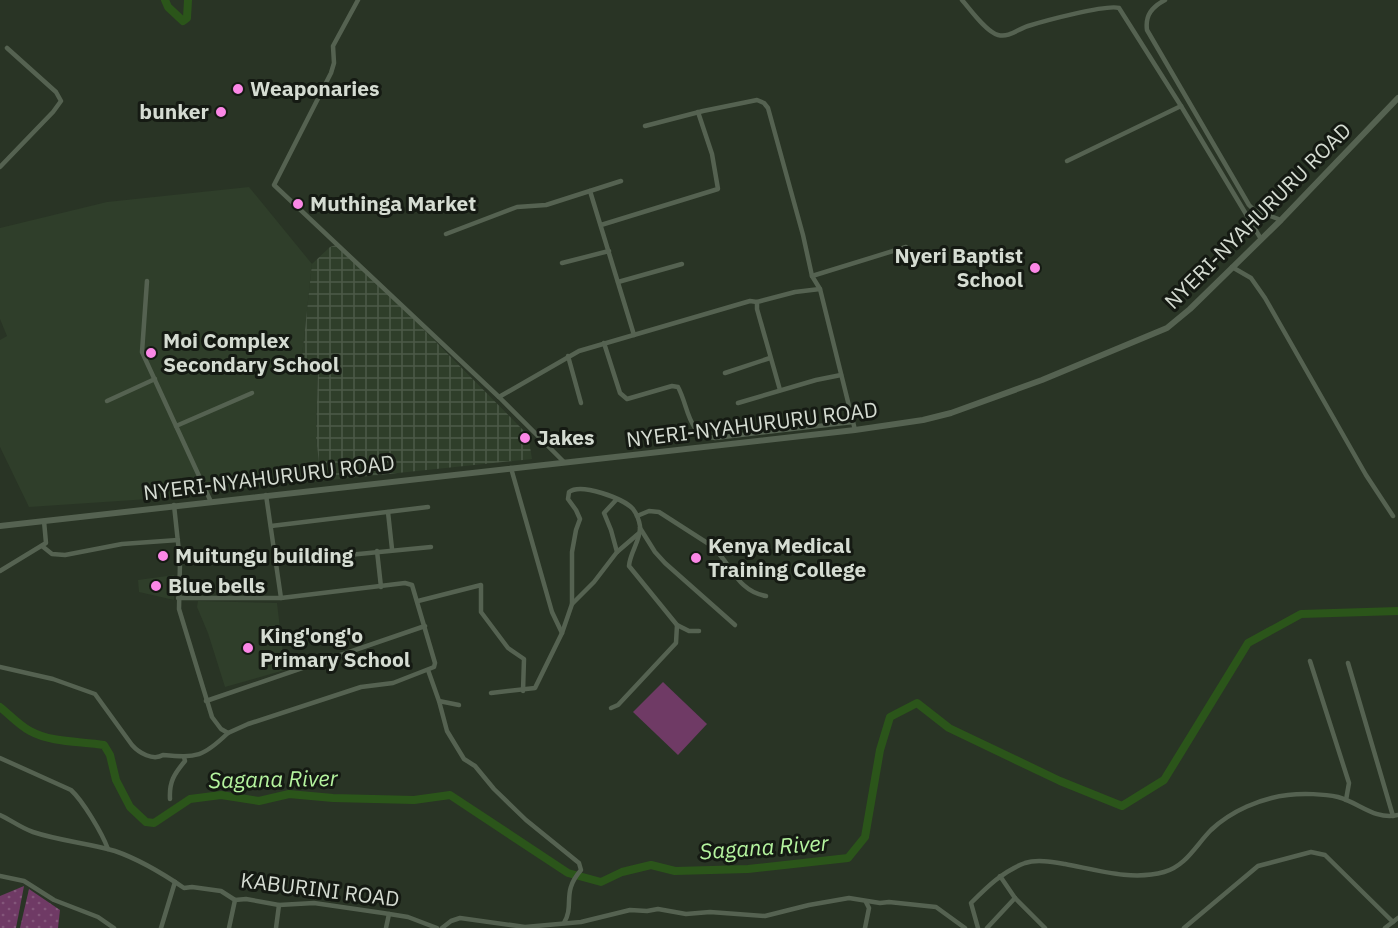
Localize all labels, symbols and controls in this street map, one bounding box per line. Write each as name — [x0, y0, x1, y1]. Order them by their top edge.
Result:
place label: Weaponaries — [250, 74, 380, 102]
marker: Weaponaries — [231, 82, 245, 96]
place label: bunker — [139, 97, 210, 125]
marker: bunker — [214, 105, 228, 119]
street label: NYERI-NYAHURURU ROAD — [1158, 116, 1357, 315]
place label: Muthinga Market — [310, 189, 476, 217]
marker: Muthinga Market — [291, 197, 305, 211]
place label: Nyeri Baptist School — [894, 241, 1023, 293]
marker: Nyeri Baptist School — [1028, 261, 1042, 275]
place label: Moi Complex Secondary School — [163, 326, 339, 378]
marker: Moi Complex Secondary School — [144, 346, 158, 360]
street label: NYERI-NYAHURURU ROAD — [625, 395, 879, 453]
place label: Jakes — [537, 423, 595, 451]
marker: Jakes — [518, 431, 532, 445]
street label: NYERI-NYAHURURU ROAD — [142, 448, 396, 506]
place label: Kenya Medical Training College — [708, 531, 866, 583]
place label: Muitungu building — [175, 541, 354, 569]
marker: Muitungu building — [156, 549, 170, 563]
marker: Kenya Medical Training College — [689, 551, 703, 565]
place label: Blue bells — [168, 571, 265, 599]
marker: Blue bells — [149, 579, 163, 593]
place label: King'ong'o Primary School — [260, 621, 410, 673]
marker: King'ong'o Primary School — [241, 641, 255, 655]
water label: Sagana River — [208, 763, 339, 794]
water label: Sagana River — [698, 827, 830, 865]
street label: KABURINI ROAD — [239, 865, 401, 913]

